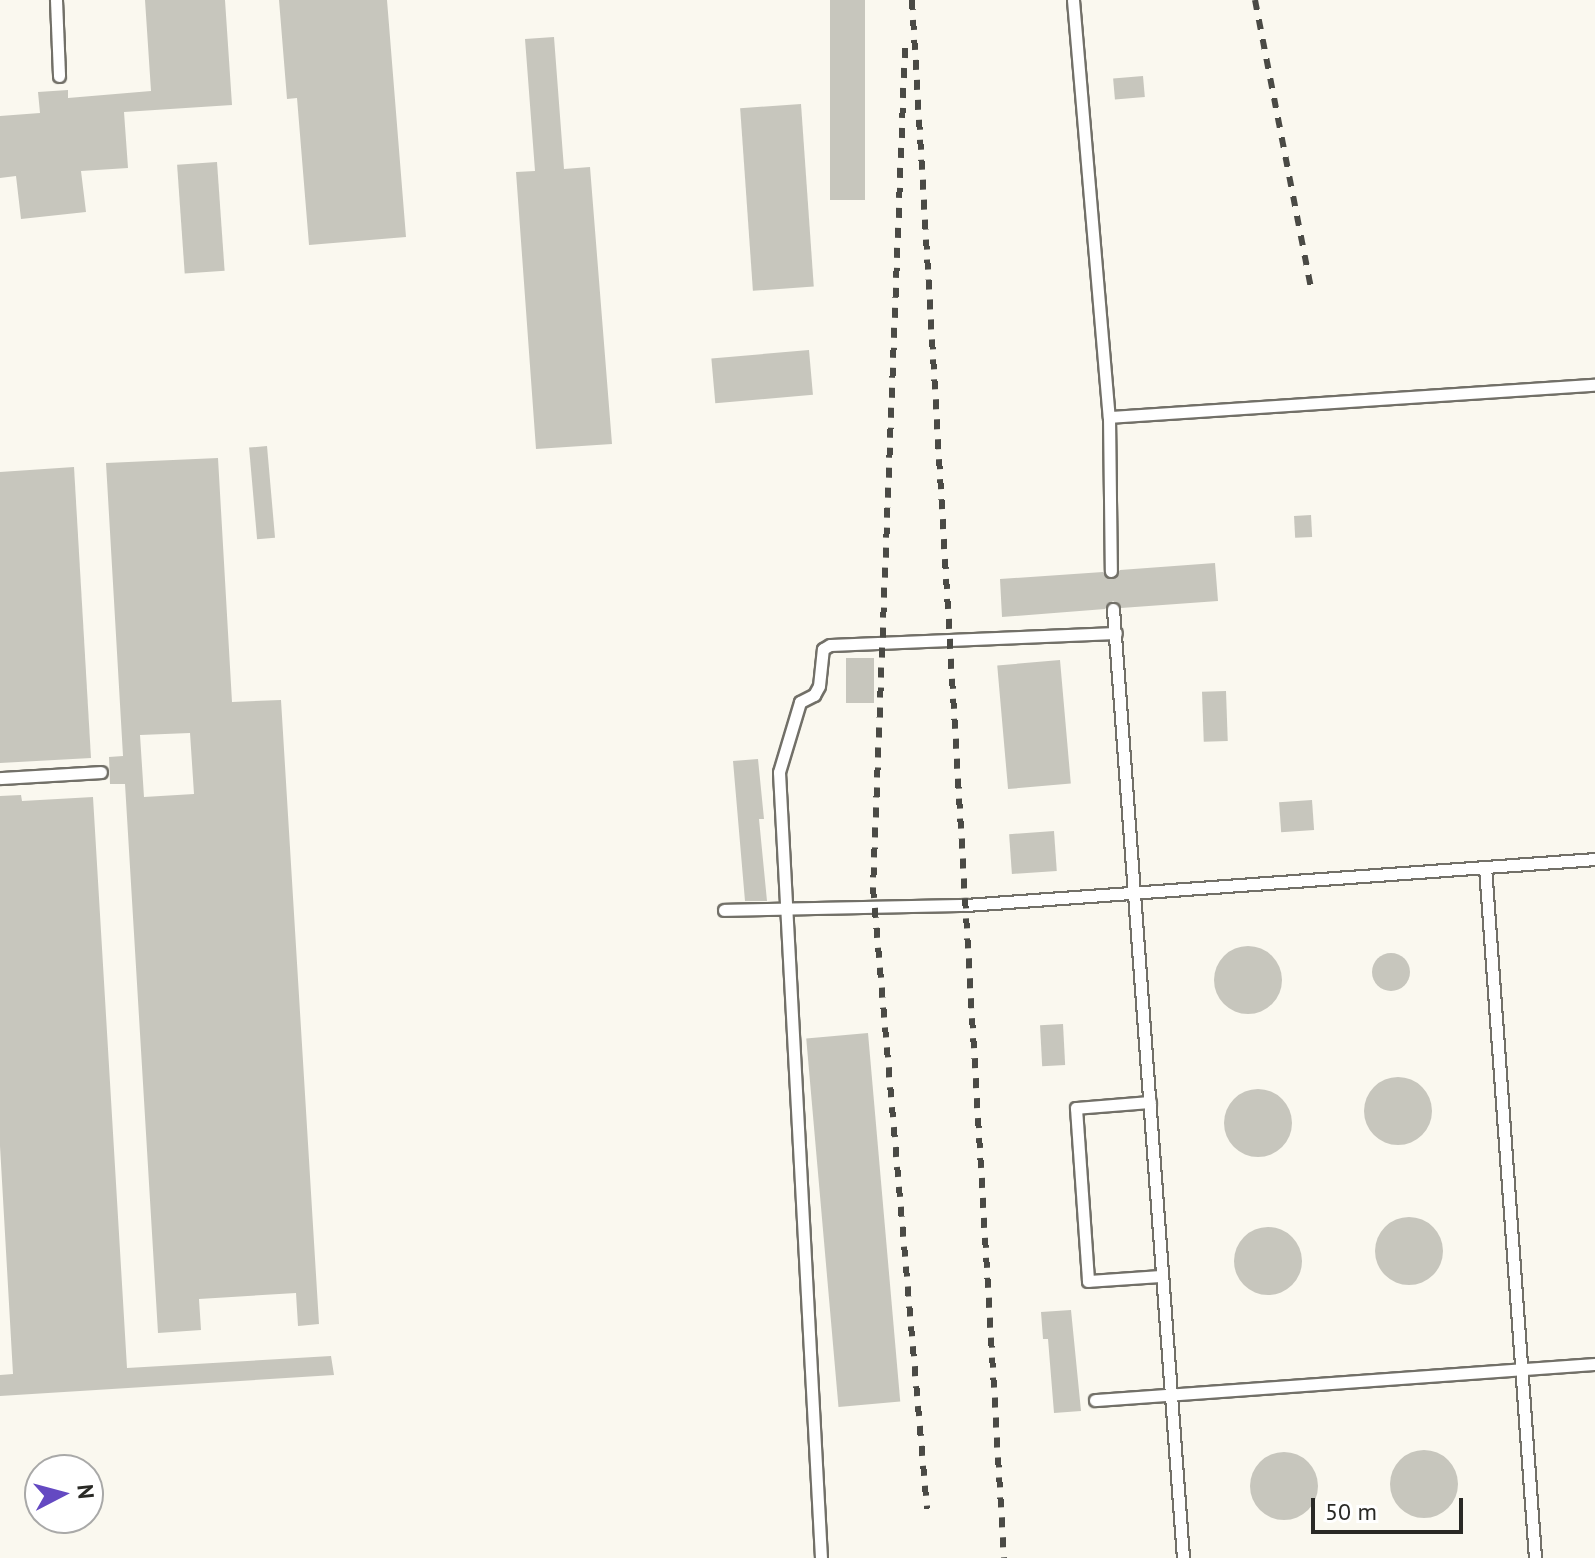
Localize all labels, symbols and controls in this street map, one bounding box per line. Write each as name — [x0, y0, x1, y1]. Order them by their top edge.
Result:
north arrow — [24, 1454, 104, 1534]
scale bar — [1315, 1482, 1467, 1532]
text: N — [71, 1483, 101, 1500]
text: 50 m — [1325, 1496, 1377, 1527]

